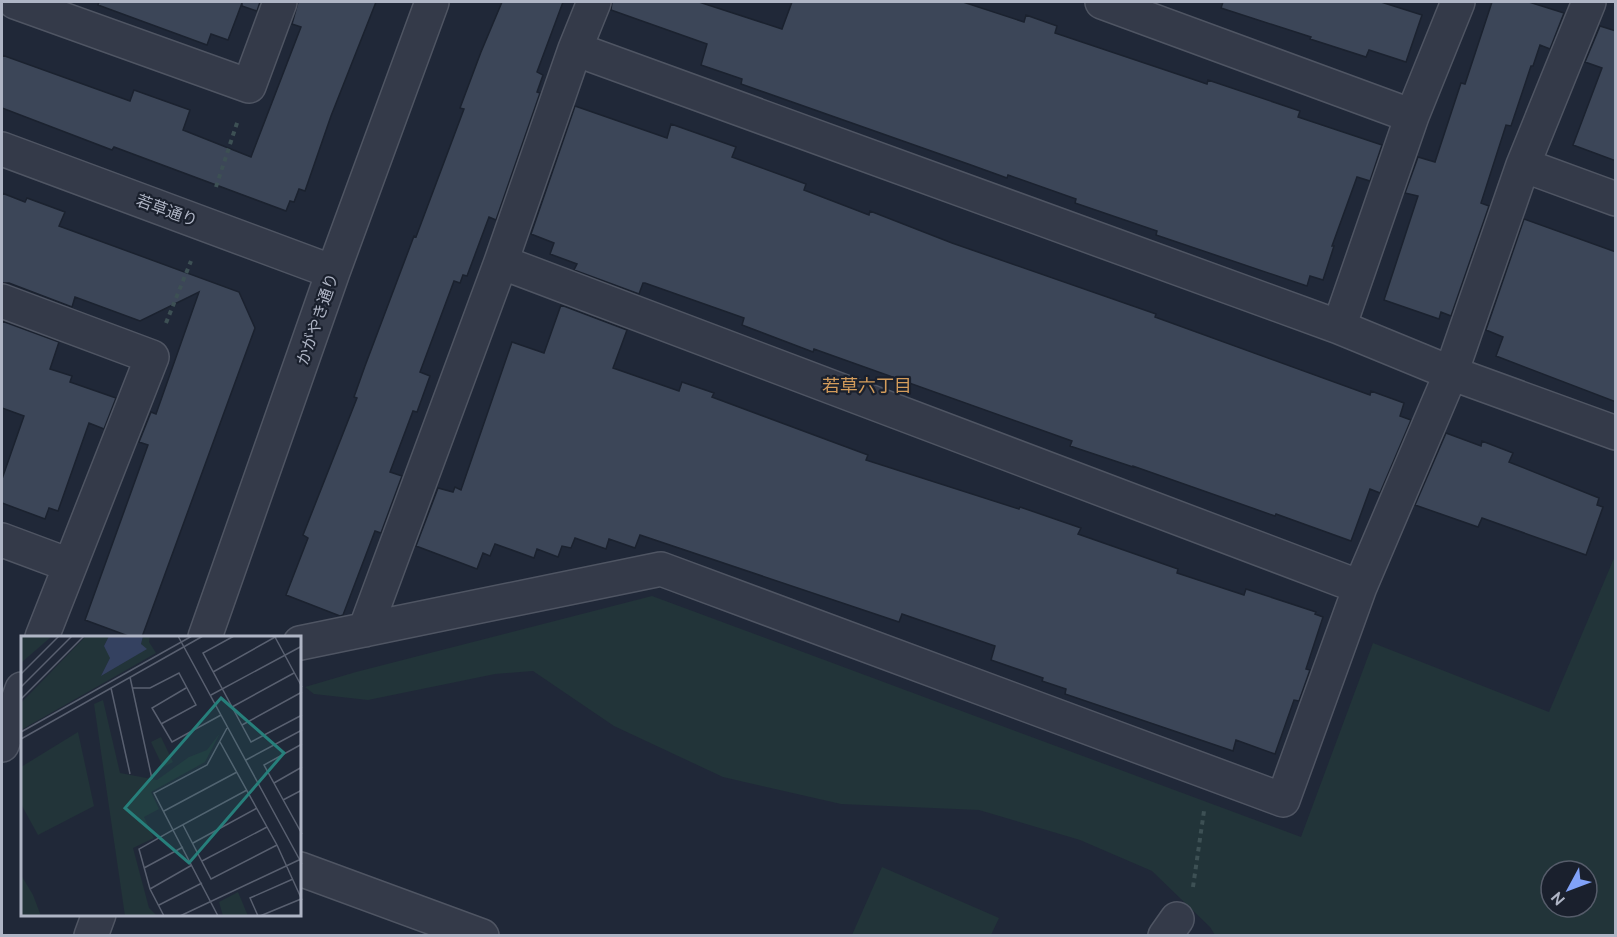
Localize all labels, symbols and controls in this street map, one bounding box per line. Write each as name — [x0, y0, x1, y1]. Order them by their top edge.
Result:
street label: 若草通り — [134, 191, 200, 229]
street label: かがやき通り — [293, 271, 341, 367]
district label: 若草六丁目 — [822, 375, 912, 395]
inset map — [21, 636, 302, 916]
north arrow — [1539, 859, 1599, 919]
text: N — [1547, 888, 1568, 909]

